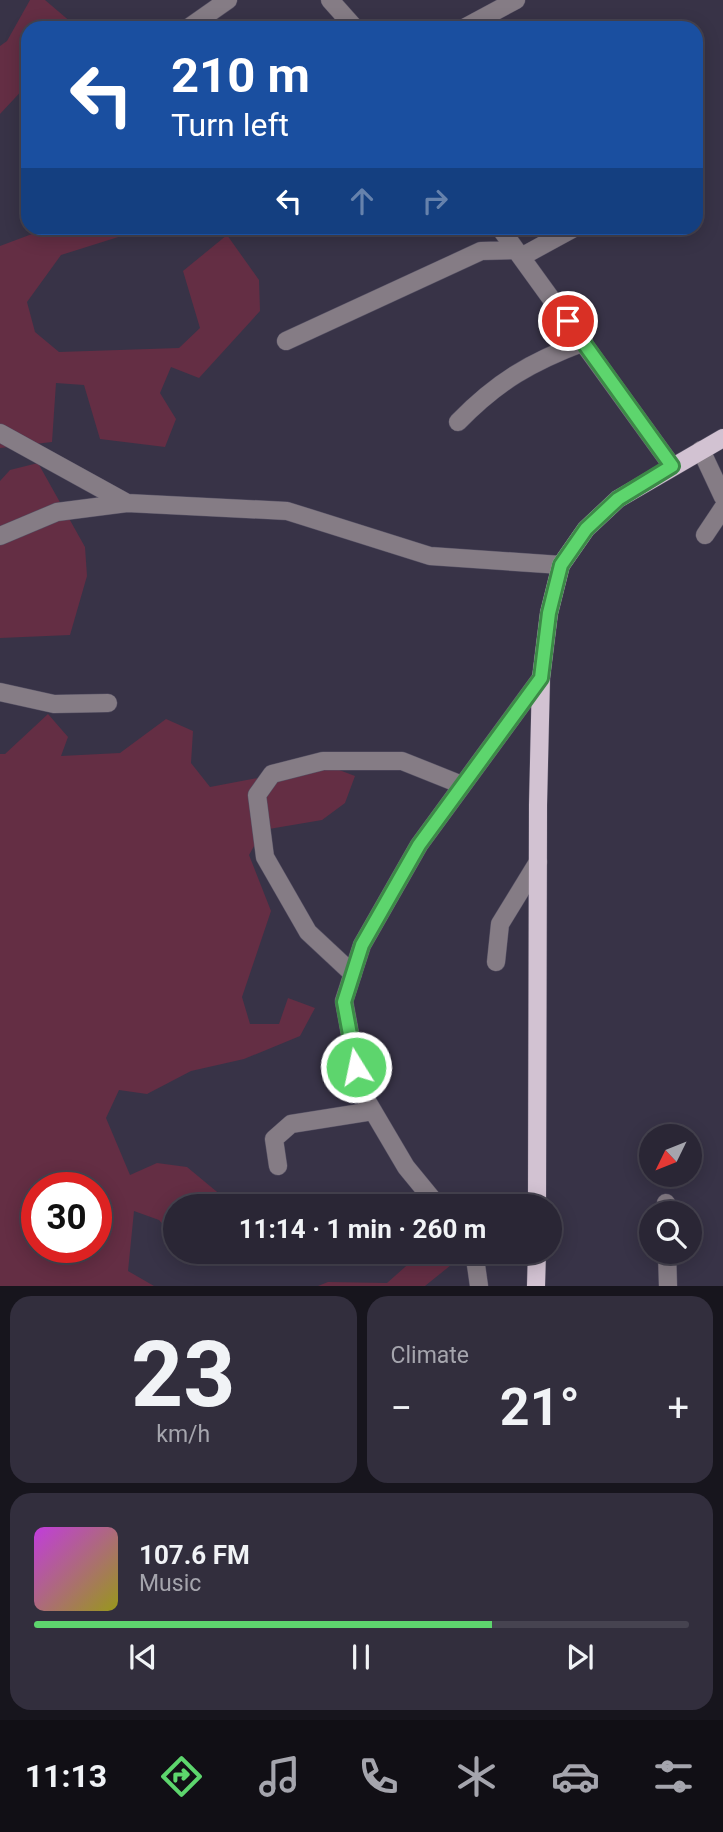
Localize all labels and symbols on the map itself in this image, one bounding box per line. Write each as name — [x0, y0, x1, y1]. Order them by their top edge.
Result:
pin — [538, 291, 598, 351]
position arrow — [319, 1030, 393, 1104]
north arrow — [639, 1124, 702, 1186]
speed limit sign: 30 — [21, 1172, 112, 1263]

